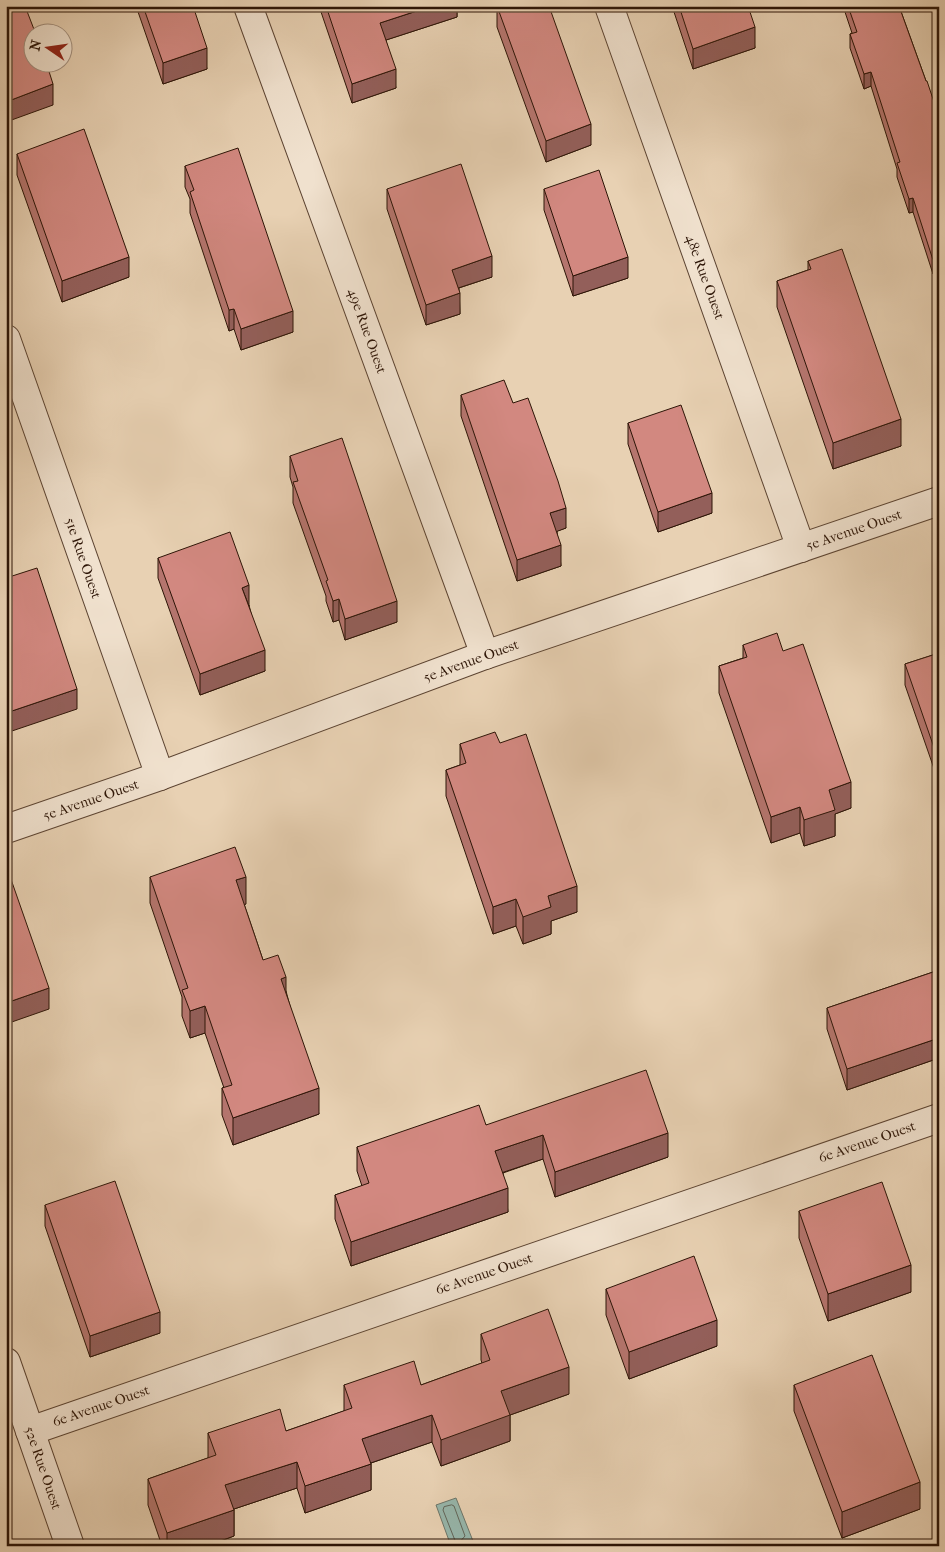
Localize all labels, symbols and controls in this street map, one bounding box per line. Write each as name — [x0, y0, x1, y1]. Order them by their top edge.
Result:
north arrow — [22, 22, 72, 72]
text: N — [26, 38, 45, 52]
street label: 48e Rue Ouest — [682, 232, 728, 322]
street label: 49e Rue Ouest — [344, 286, 390, 376]
street label: 5e Avenue Ouest — [804, 506, 904, 554]
street label: 51e Rue Ouest — [61, 515, 105, 601]
street label: 5e Avenue Ouest — [421, 636, 521, 686]
street label: 5e Avenue Ouest — [41, 776, 141, 824]
street label: 6e Avenue Ouest — [816, 1117, 918, 1167]
street label: 6e Avenue Ouest — [433, 1249, 535, 1299]
street label: 6e Avenue Ouest — [50, 1381, 152, 1431]
street label: 52e Rue Ouest — [21, 1424, 65, 1512]

